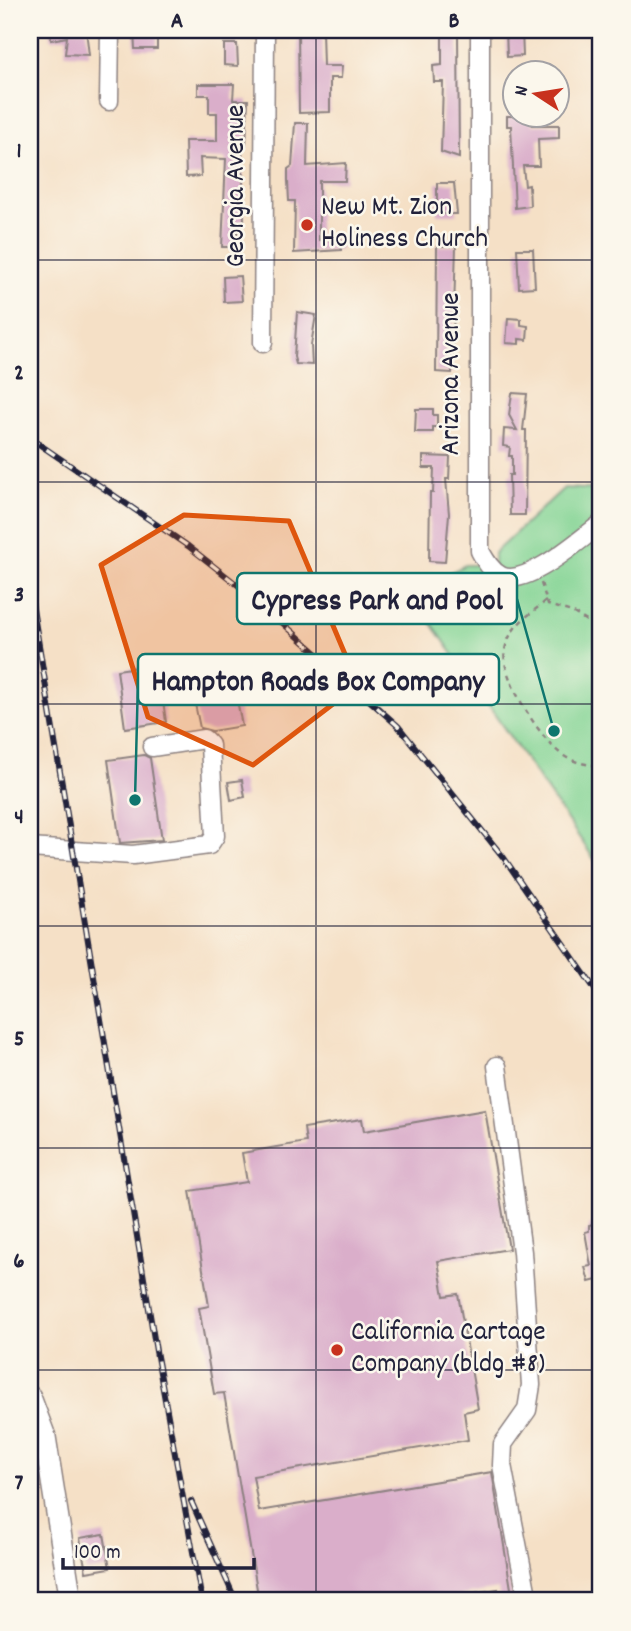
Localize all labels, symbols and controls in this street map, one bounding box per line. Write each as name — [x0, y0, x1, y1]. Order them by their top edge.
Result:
text: A — [171, 6, 183, 39]
text: B — [449, 6, 460, 39]
north arrow — [502, 60, 572, 130]
text: N — [509, 84, 537, 99]
street label: Georgia Avenue — [218, 105, 258, 267]
text: 1 — [16, 136, 22, 169]
place label: New Mt. Zion Holiness Church — [321, 189, 488, 261]
marker: New Mt. Zion Holiness Church — [299, 217, 315, 233]
street label: Arizona Avenue — [433, 293, 473, 456]
text: 2 — [14, 358, 24, 391]
callout: Cypress Park and Pool — [237, 573, 517, 624]
text: 3 — [14, 580, 24, 613]
text: Cypress Park and Pool — [251, 582, 504, 625]
callout: Hampton Roads Box Company — [138, 654, 499, 705]
text: Hampton Roads Box Company — [152, 663, 486, 706]
text: 4 — [14, 802, 24, 835]
text: 5 — [14, 1024, 24, 1057]
text: 6 — [13, 1246, 25, 1279]
place label: California Cartage Company (bldg #8) — [351, 1314, 545, 1386]
marker: California Cartage Company (bldg #8) — [329, 1342, 345, 1358]
text: 7 — [15, 1468, 24, 1501]
scale bar — [63, 1526, 254, 1570]
text: 100 m — [74, 1539, 121, 1569]

